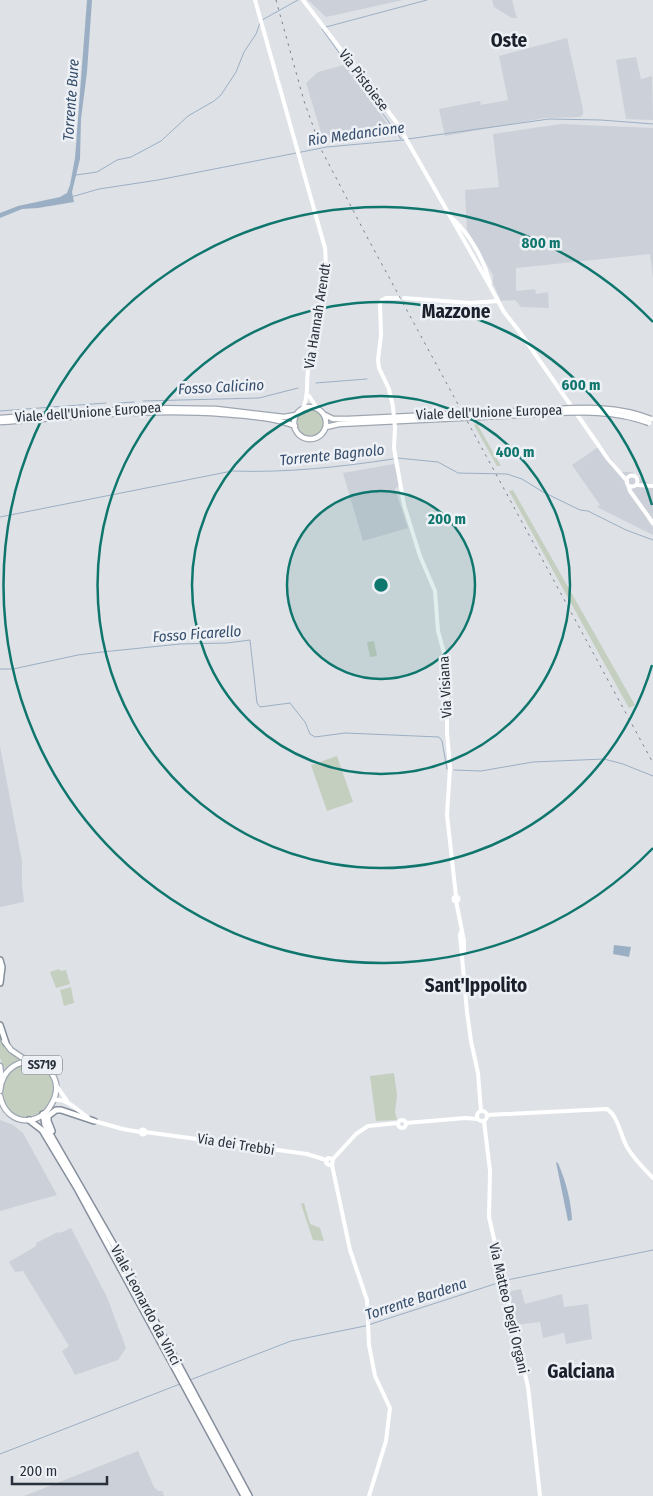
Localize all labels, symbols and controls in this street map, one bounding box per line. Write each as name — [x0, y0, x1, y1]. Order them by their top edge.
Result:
district label: Oste — [491, 29, 527, 52]
street label: Via Pistoiese — [335, 46, 392, 115]
water label: Torrente Bure — [59, 59, 83, 141]
water label: Rio Medancione — [306, 118, 406, 150]
text: 800 m — [522, 234, 560, 252]
street label: Via Hannah Arendt — [301, 262, 334, 370]
district label: Mazzone — [422, 300, 491, 323]
water label: Fosso Calicino — [177, 376, 265, 398]
text: 600 m — [562, 376, 600, 394]
street label: Viale dell'Unione Europea — [14, 399, 162, 426]
street label: Viale dell'Unione Europea — [416, 401, 563, 424]
water label: Torrente Bagnolo — [279, 441, 385, 469]
text: 400 m — [496, 443, 534, 461]
text: 200 m — [427, 510, 466, 528]
centre of rings — [372, 576, 390, 594]
water label: Fosso Ficarello — [152, 622, 242, 646]
street label: Via Visiana — [435, 655, 456, 718]
district label: Sant'Ippolito — [425, 974, 527, 997]
road number: SS719 — [22, 1056, 62, 1074]
street label: Via dei Trebbi — [196, 1130, 276, 1159]
street label: Via Matteo Degli Organi — [485, 1241, 532, 1375]
street label: Viale Leonardo da Vinci — [107, 1242, 184, 1368]
water label: Torrente Bardena — [363, 1274, 469, 1324]
district label: Galciana — [547, 1360, 615, 1383]
scale bar — [12, 1454, 108, 1486]
text: 200 m — [20, 1462, 57, 1480]

